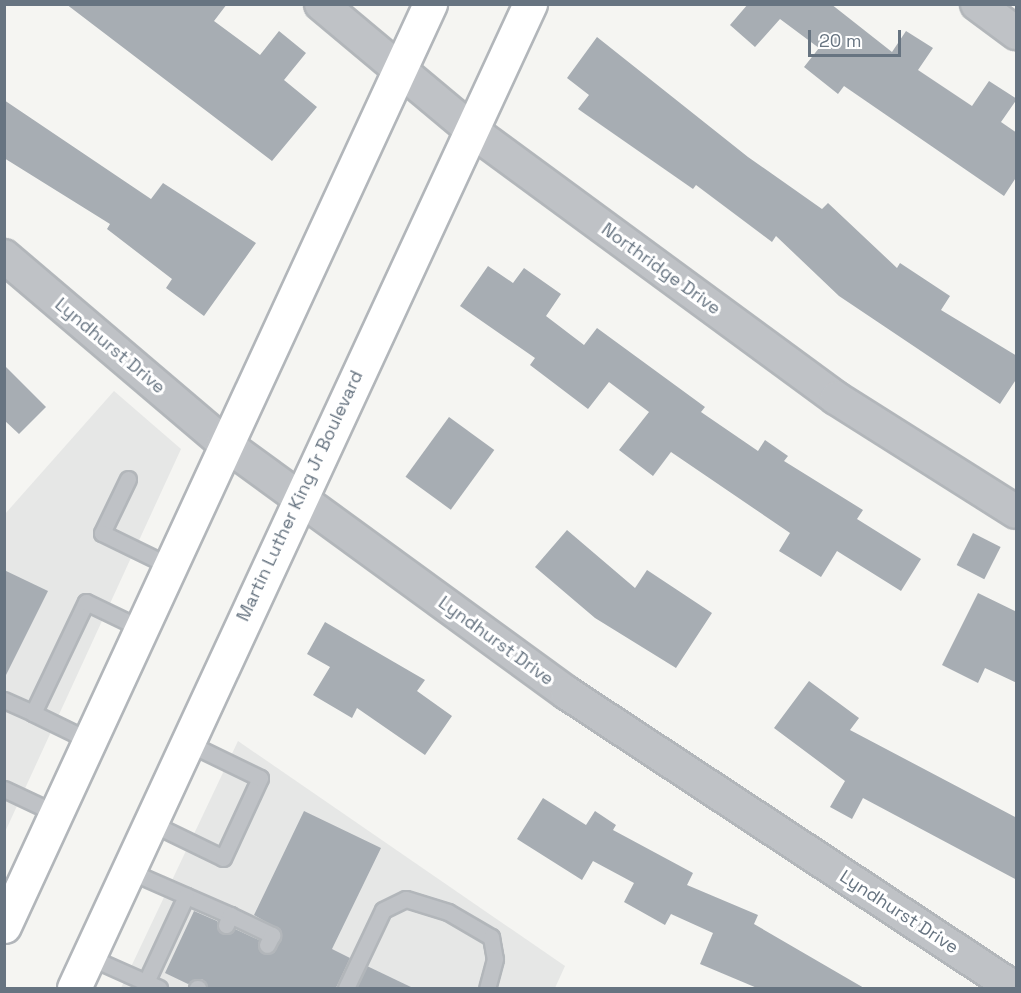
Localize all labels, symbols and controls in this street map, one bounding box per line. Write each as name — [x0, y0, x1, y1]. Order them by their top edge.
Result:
scale bar — [811, 18, 904, 56]
text: 20 m — [819, 29, 862, 52]
street label: Northridge Drive — [597, 219, 725, 319]
street label: Lyndhurst Drive — [51, 294, 169, 398]
street label: Martin Luther King Jr Boulevard — [232, 367, 368, 625]
street label: Lyndhurst Drive — [434, 592, 558, 690]
street label: Lyndhurst Drive — [836, 866, 962, 958]

